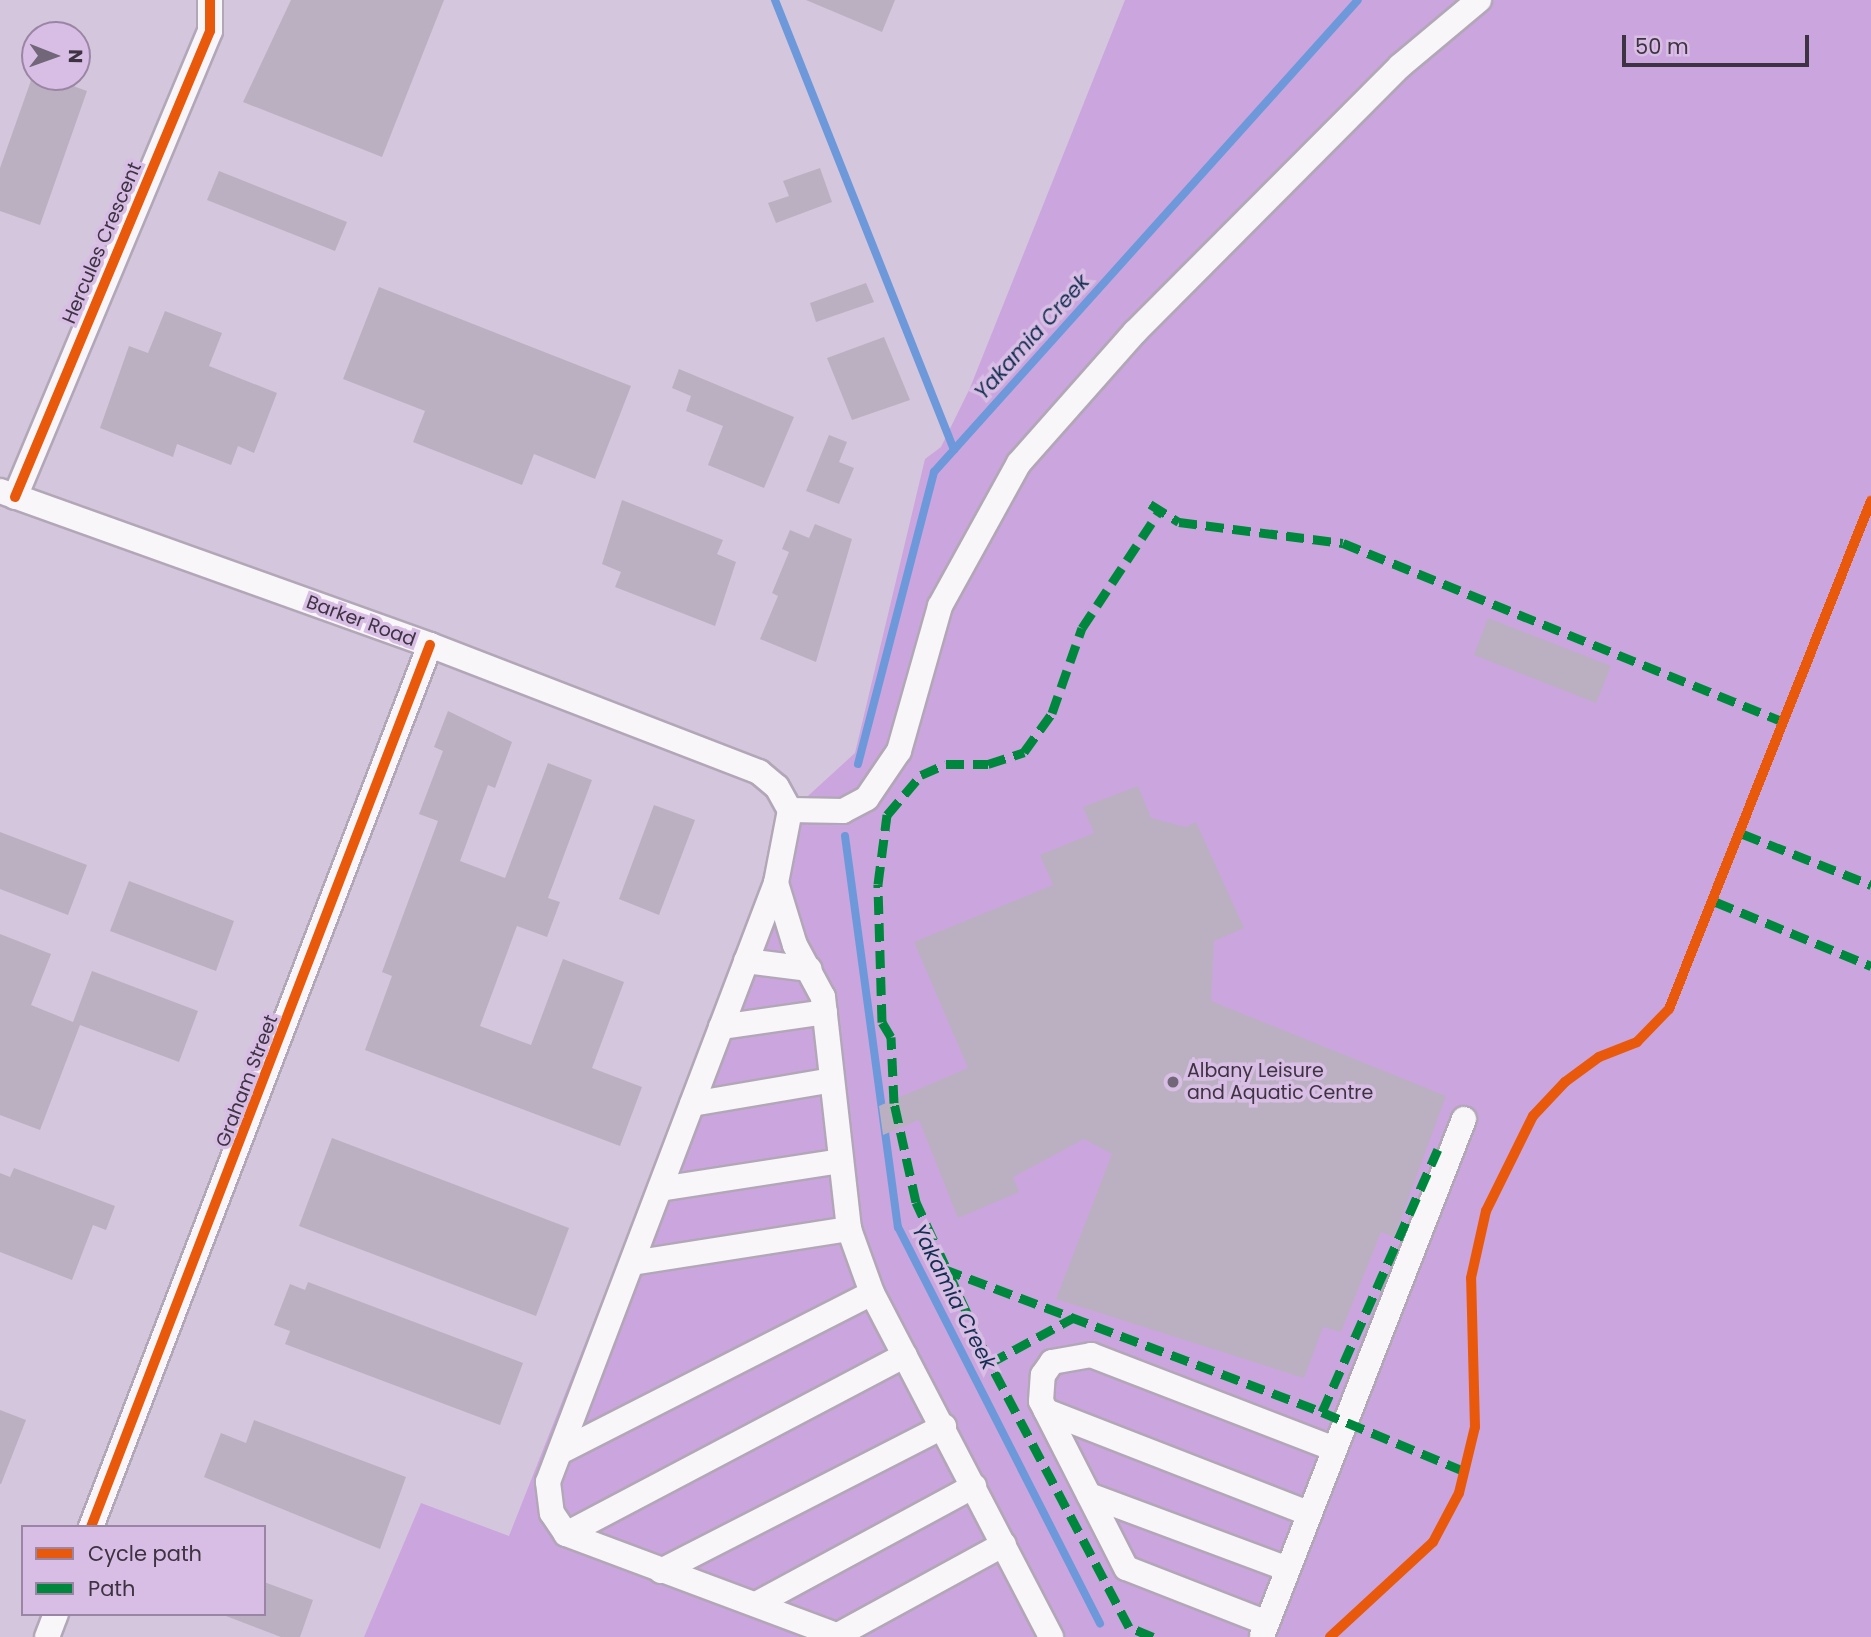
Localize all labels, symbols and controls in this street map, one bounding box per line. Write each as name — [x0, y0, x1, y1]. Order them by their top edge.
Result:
north arrow — [21, 21, 91, 91]
scale bar — [1626, 21, 1813, 65]
text: 50 m — [1635, 32, 1689, 61]
text: N — [62, 49, 89, 64]
street label: Hercules Crescent — [58, 159, 146, 327]
water label: Yakamia Creek — [969, 269, 1095, 405]
street label: Barker Road — [303, 591, 419, 651]
street label: Graham Street — [211, 1012, 283, 1150]
place label: Albany Leisure and Aquatic Centre — [1187, 1060, 1373, 1104]
marker: Albany Leisure and Aquatic Centre — [1165, 1074, 1181, 1090]
water label: Yakamia Creek — [907, 1220, 1001, 1374]
legend — [21, 1525, 266, 1616]
text: Cycle path — [88, 1539, 202, 1568]
text: Path — [88, 1574, 135, 1603]

